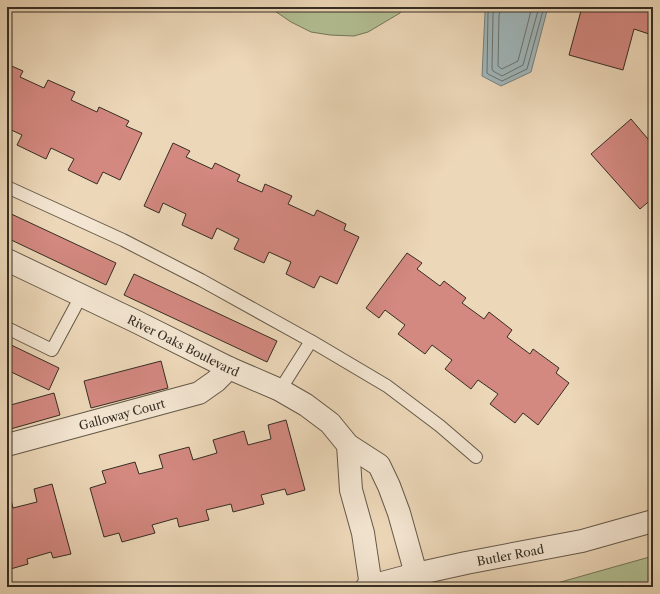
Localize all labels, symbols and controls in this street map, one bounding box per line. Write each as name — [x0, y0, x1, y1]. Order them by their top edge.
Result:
street label: River Oaks Boulevard — [125, 311, 242, 379]
street label: Galloway Court — [77, 395, 167, 433]
street label: Butler Road — [475, 541, 546, 568]

